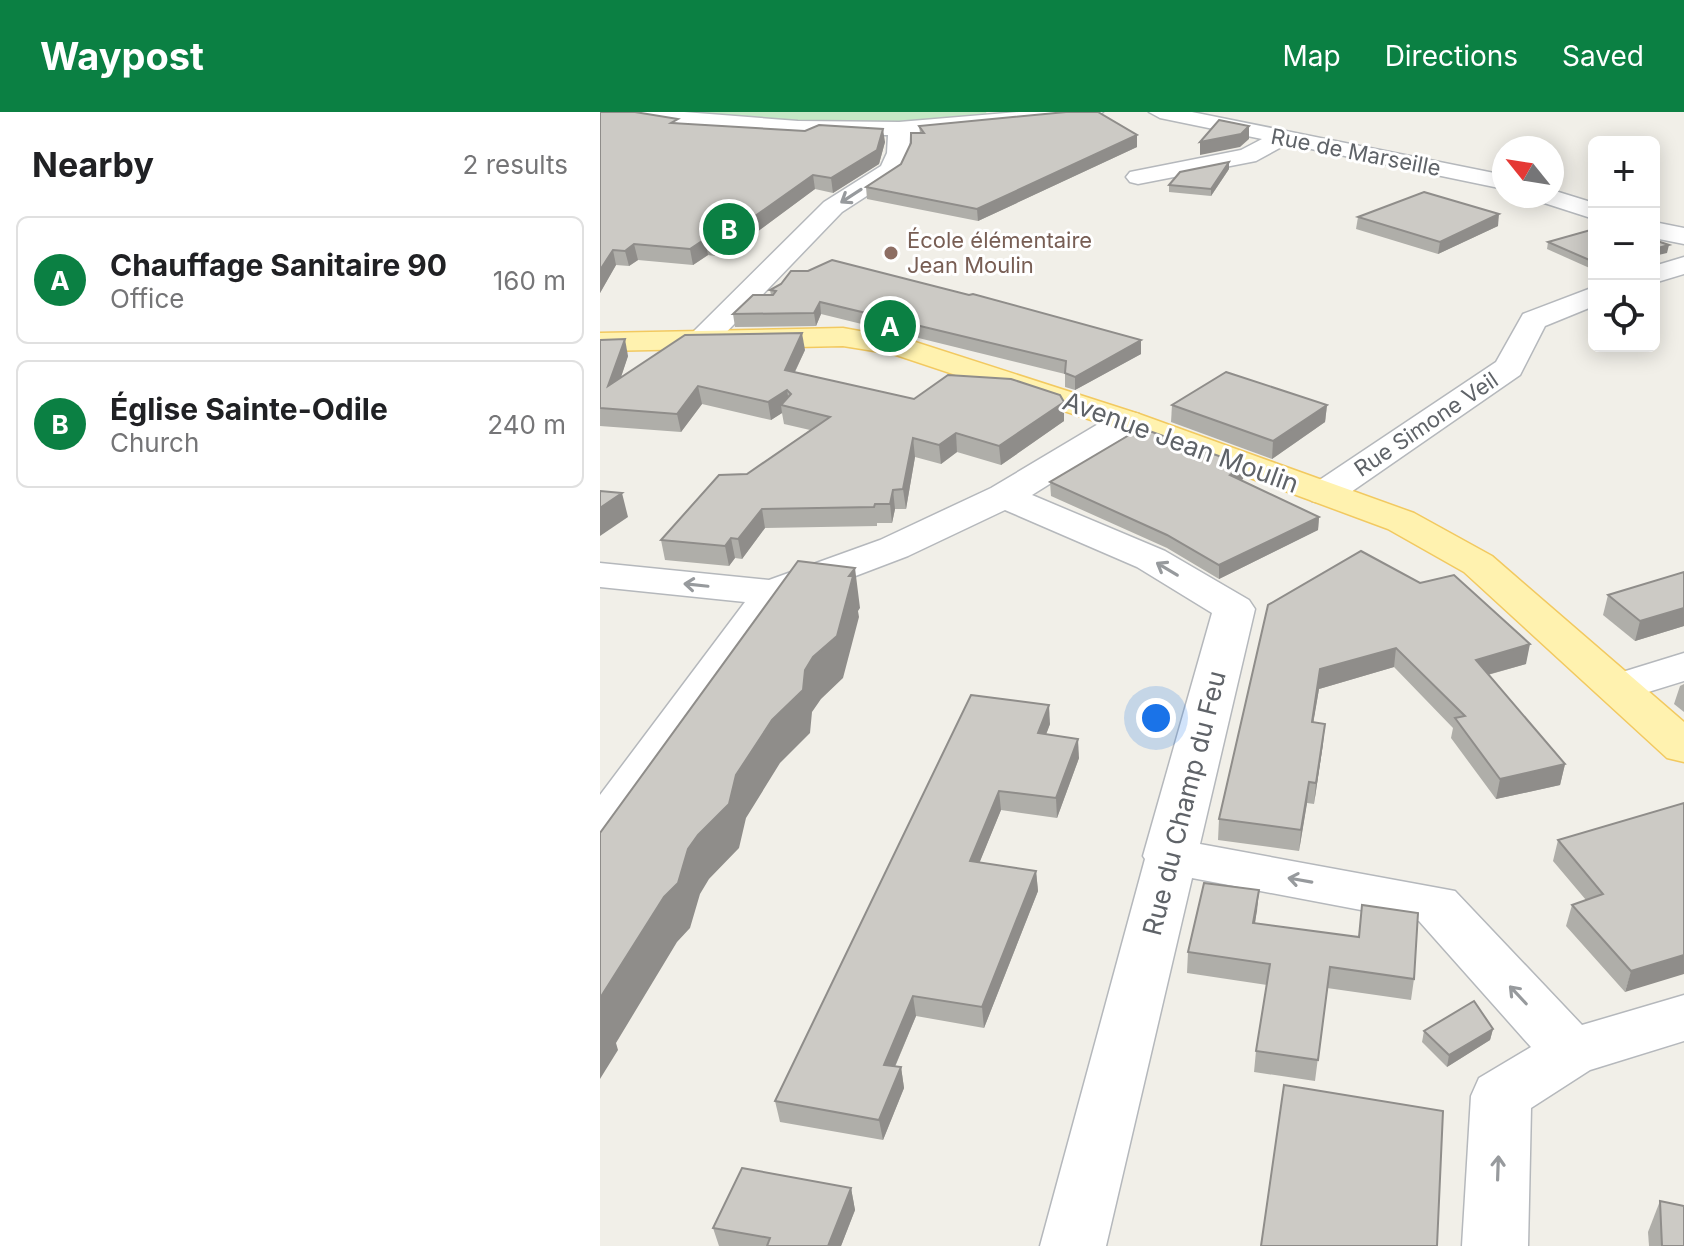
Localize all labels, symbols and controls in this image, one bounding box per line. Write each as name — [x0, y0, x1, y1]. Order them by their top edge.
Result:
text: Waypost — [40, 33, 204, 79]
text: Map — [1282, 39, 1341, 73]
text: Directions — [1385, 39, 1518, 73]
text: Saved — [1562, 39, 1644, 73]
street label: Rue de Marseille — [1269, 123, 1443, 181]
north arrow — [1492, 136, 1564, 208]
map controls — [1588, 136, 1660, 352]
button: + — [1588, 136, 1660, 208]
text: Nearby — [32, 144, 154, 185]
text: 2 results — [463, 149, 568, 180]
one-way arrow — [840, 187, 862, 204]
pin: B — [703, 199, 755, 259]
button: − — [1588, 208, 1660, 280]
place label: École élémentaire Jean Moulin — [907, 227, 1092, 278]
marker: École élémentaire Jean Moulin — [882, 244, 900, 262]
text: Chauffage Sanitaire 90 — [110, 247, 447, 283]
text: A — [50, 265, 70, 296]
text: 160 m — [493, 265, 566, 296]
button: locate — [1588, 280, 1660, 352]
text: Office — [110, 283, 184, 314]
pin: A — [864, 296, 916, 356]
street label: Rue Simone Veil — [1349, 366, 1503, 482]
street label: Avenue Jean Moulin — [1059, 385, 1303, 499]
text: Église Sainte-Odile — [110, 391, 388, 427]
text: B — [51, 409, 69, 440]
text: 240 m — [487, 409, 566, 440]
text: Church — [110, 427, 199, 458]
one-way arrow — [1156, 561, 1179, 577]
one-way arrow — [683, 578, 710, 593]
street label: Rue du Champ du Feu — [1136, 667, 1232, 939]
your location — [1136, 698, 1176, 738]
one-way arrow — [1287, 872, 1313, 887]
one-way arrow — [1509, 985, 1528, 1005]
one-way arrow — [1491, 1155, 1506, 1182]

